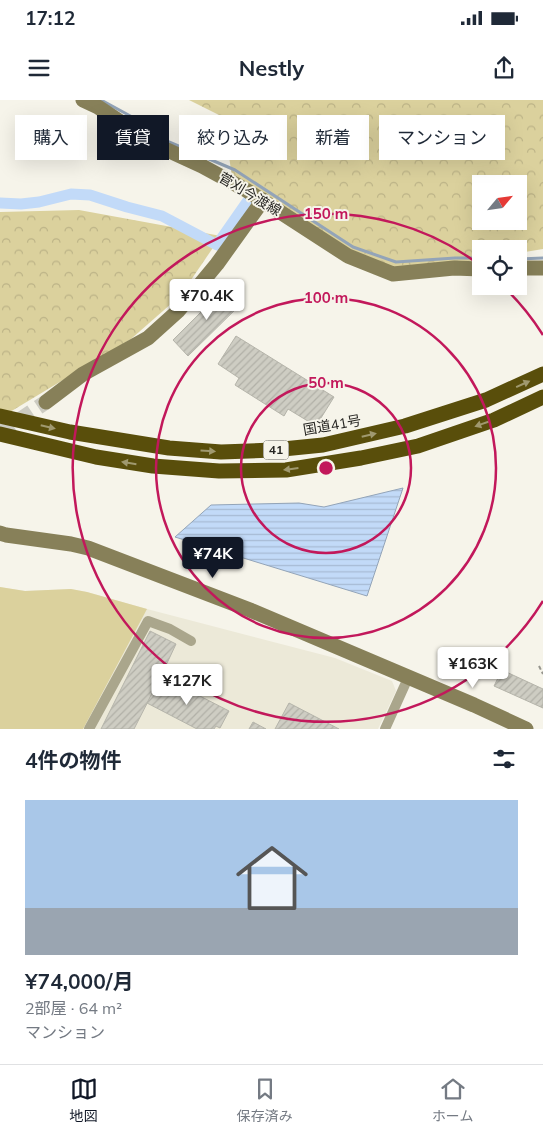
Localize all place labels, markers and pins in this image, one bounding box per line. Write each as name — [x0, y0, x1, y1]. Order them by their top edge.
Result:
pin: ¥70.4K — [166, 278, 248, 321]
centre of rings — [317, 459, 335, 477]
pin: ¥74K — [183, 536, 243, 579]
pin: ¥163K — [438, 646, 508, 689]
pin: ¥127K — [152, 664, 222, 706]

